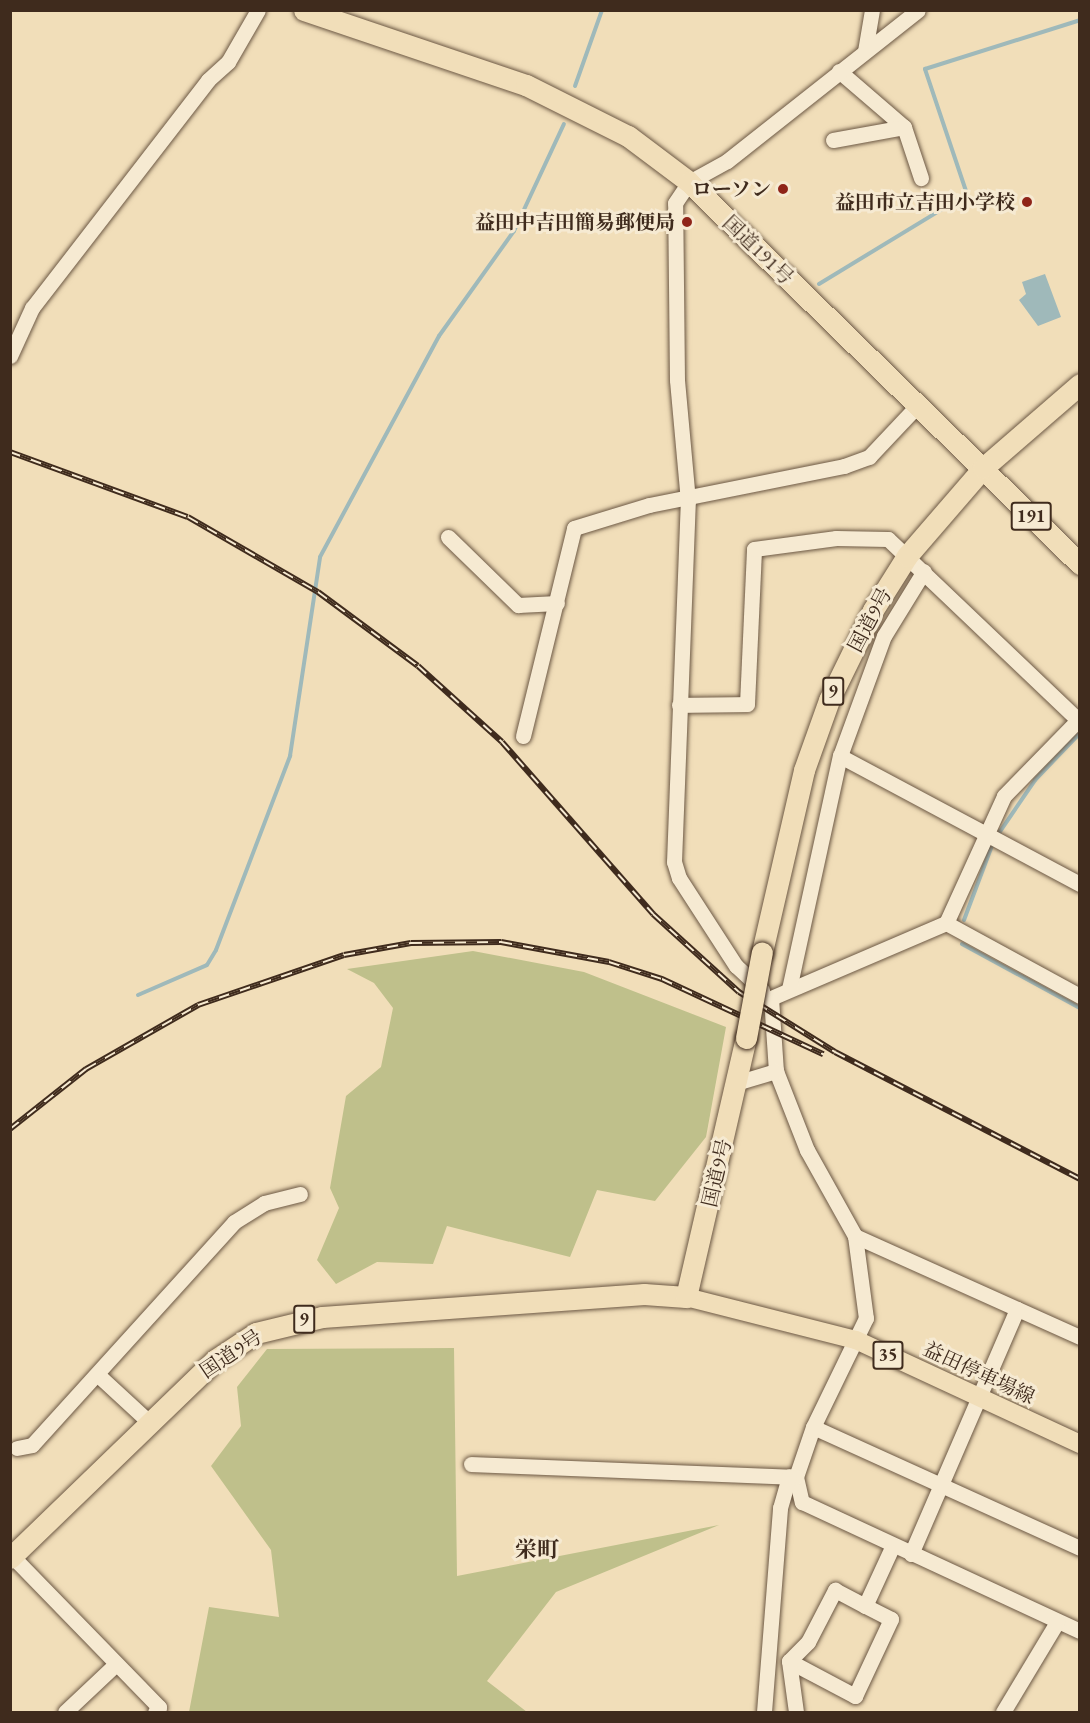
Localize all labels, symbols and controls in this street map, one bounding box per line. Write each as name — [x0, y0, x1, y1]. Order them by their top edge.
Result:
place label: ローソン — [691, 177, 771, 201]
marker: ローソン — [776, 182, 790, 196]
place label: 益田市立吉田小学校 — [835, 190, 1015, 214]
marker: 益田市立吉田小学校 — [1020, 195, 1034, 209]
place label: 益田中吉田簡易郵便局 — [475, 210, 675, 234]
street label: 国道191号 — [718, 211, 798, 289]
marker: 益田中吉田簡易郵便局 — [680, 215, 694, 229]
road number: 191 — [1010, 501, 1052, 531]
street label: 国道9号 — [843, 584, 897, 656]
road number: 9 — [821, 676, 845, 706]
street label: 国道9号 — [697, 1136, 737, 1210]
road number: 9 — [292, 1304, 316, 1334]
street label: 国道9号 — [195, 1325, 267, 1383]
street label: 益田停車場線 — [920, 1337, 1038, 1409]
road number: 35 — [872, 1340, 904, 1370]
district label: 栄町 — [515, 1537, 559, 1563]

